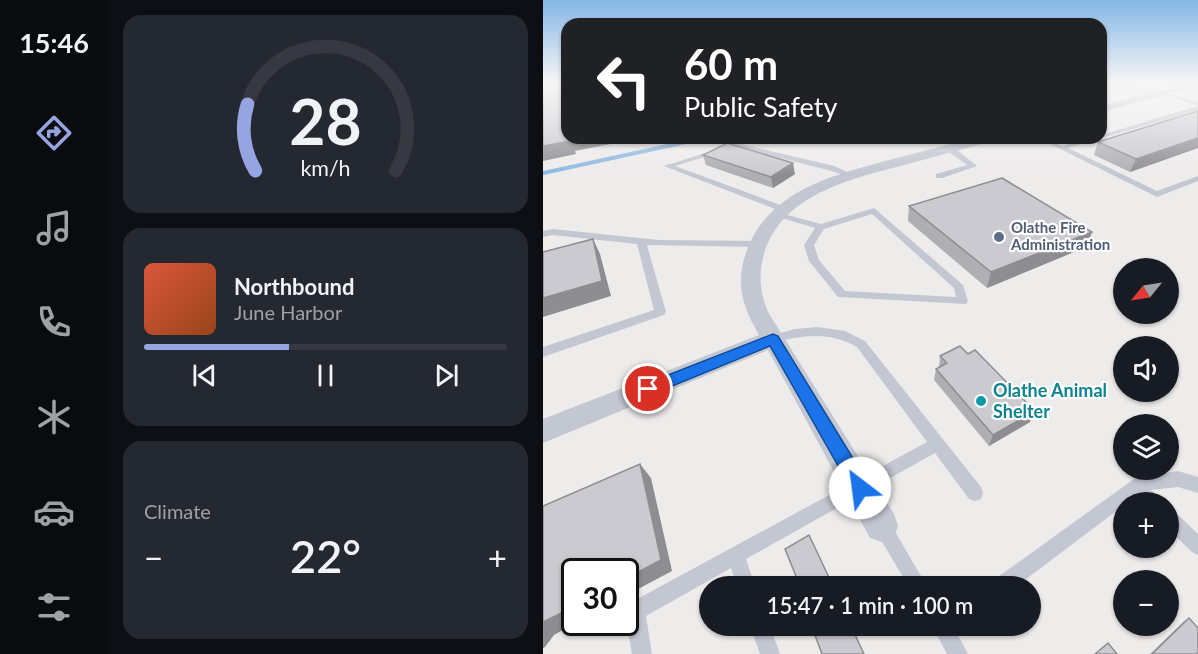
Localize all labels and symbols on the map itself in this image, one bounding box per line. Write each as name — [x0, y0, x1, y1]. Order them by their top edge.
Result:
place label: Olathe Fire Administration — [1010, 218, 1110, 253]
marker: Olathe Fire Administration — [992, 230, 1006, 244]
north arrow — [1113, 258, 1179, 324]
pin — [622, 363, 673, 414]
place label: Olathe Animal Shelter — [993, 379, 1107, 422]
marker: Olathe Animal Shelter — [974, 394, 988, 408]
position arrow — [828, 456, 892, 520]
speed limit sign: 30 — [561, 558, 639, 636]

